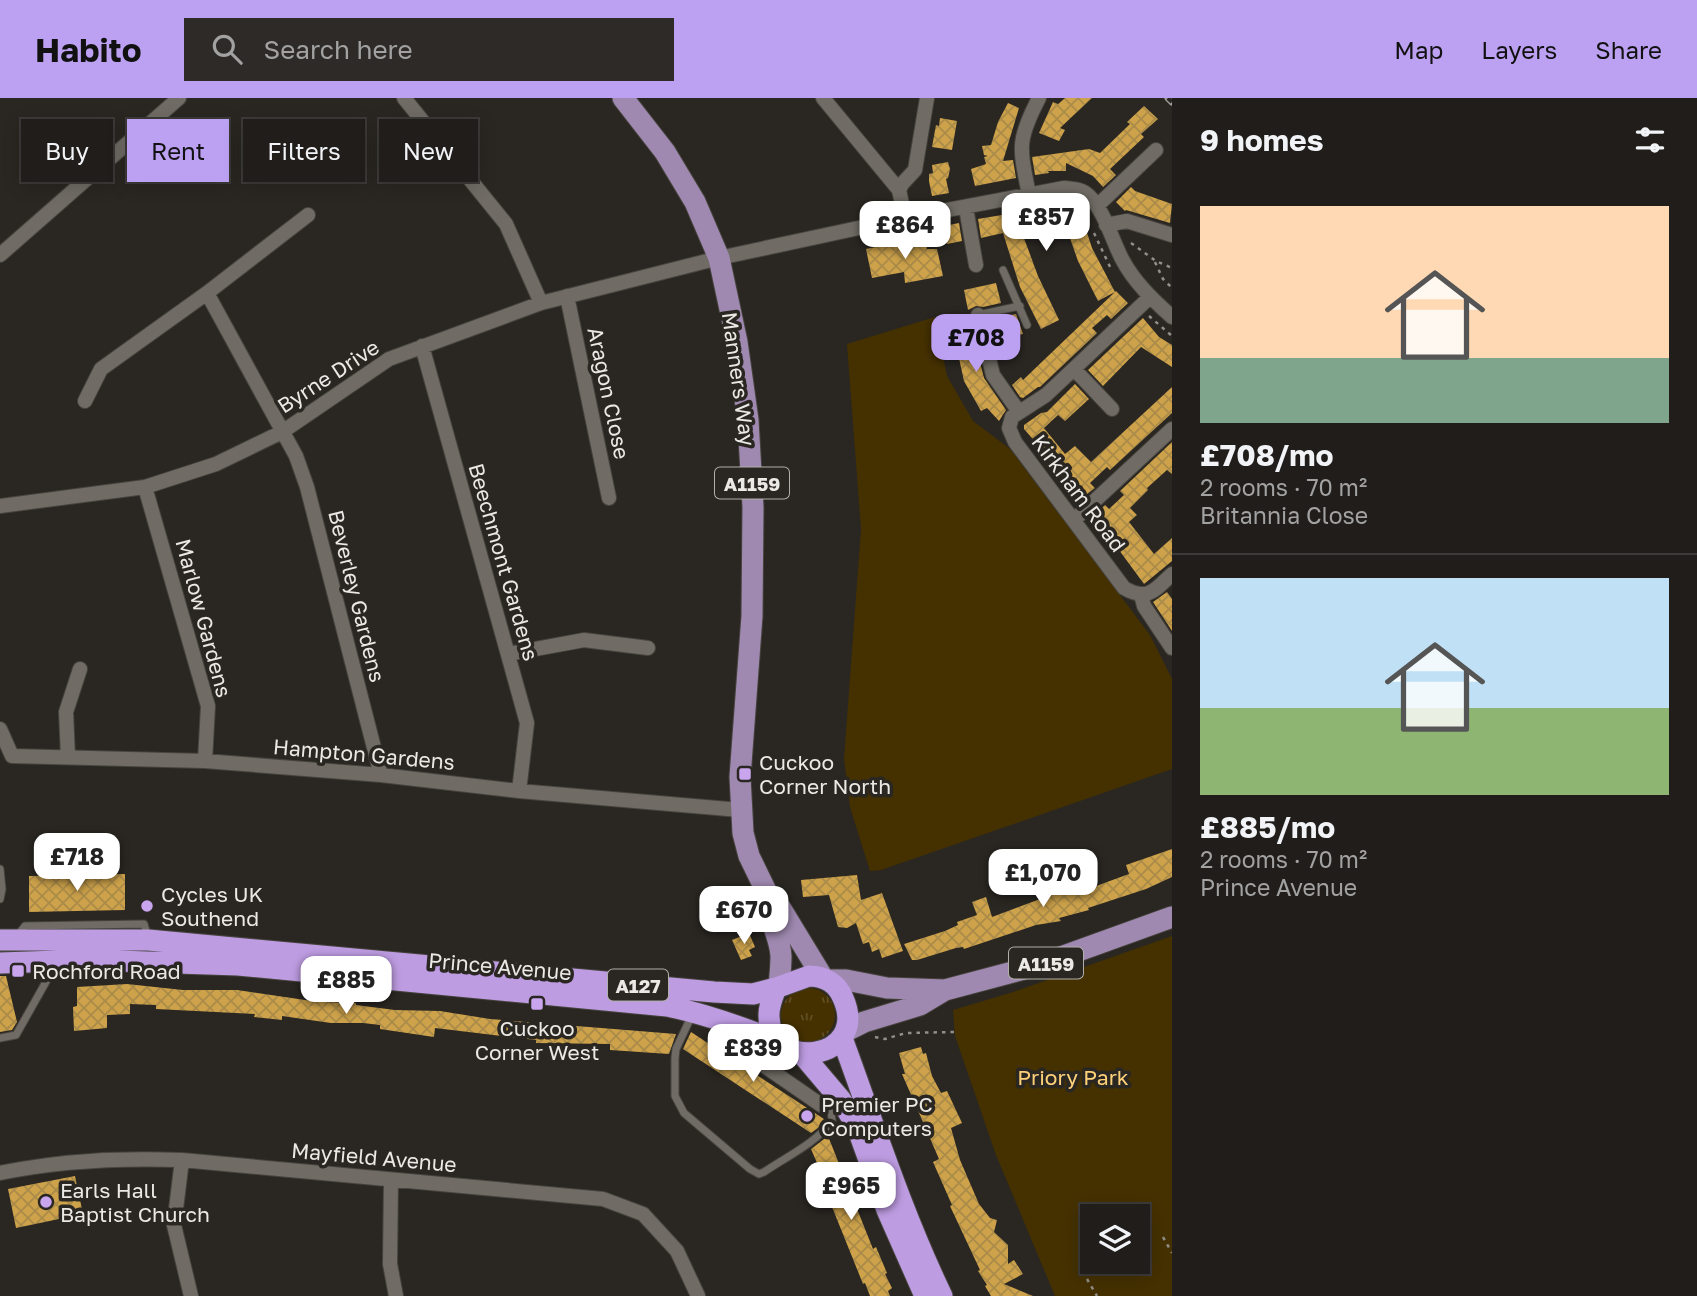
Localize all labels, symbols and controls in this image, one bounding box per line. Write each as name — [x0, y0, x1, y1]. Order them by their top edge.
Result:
search box — [184, 18, 674, 81]
text: Habito — [35, 30, 142, 69]
icon: search — [208, 30, 246, 68]
text: Search here — [264, 34, 413, 65]
text: Map — [1394, 35, 1443, 64]
text: Layers — [1481, 35, 1557, 64]
text: Share — [1595, 35, 1662, 64]
chip: Buy — [21, 119, 113, 182]
chip: Rent — [127, 119, 229, 182]
chip: Filters — [243, 119, 365, 182]
chip: New — [379, 119, 478, 182]
icon: filters — [1631, 121, 1669, 159]
text: 9 homes — [1200, 122, 1323, 158]
pin: £857 — [1005, 194, 1087, 253]
pin: £864 — [864, 202, 946, 261]
text: £857 — [1018, 202, 1074, 230]
text: £864 — [876, 210, 934, 238]
icon: home — [1372, 252, 1498, 378]
street label: Manners Way — [717, 310, 761, 448]
pin: £708 — [935, 314, 1017, 374]
text: £708 — [947, 323, 1005, 351]
street label: Aragon Close — [582, 325, 636, 461]
street label: Byrne Drive — [272, 333, 384, 419]
street label: Kirkham Road — [1026, 429, 1132, 557]
text: £708/mo — [1200, 437, 1334, 473]
street label: Beechmont Gardens — [463, 460, 545, 664]
road number: A1159 — [715, 468, 789, 498]
text: 2 rooms · 70 m² — [1200, 473, 1367, 501]
text: Britannia Close — [1200, 501, 1368, 529]
street label: Beverley Gardens — [323, 507, 391, 685]
street label: Marlow Gardens — [170, 536, 238, 700]
icon: home — [1372, 624, 1498, 750]
street label: Hampton Gardens — [272, 733, 456, 775]
place label: Cuckoo Corner North — [759, 749, 891, 799]
marker: Cuckoo Corner North — [737, 766, 753, 782]
text: £885/mo — [1200, 809, 1335, 845]
pin: £718 — [36, 834, 118, 893]
text: £718 — [50, 842, 104, 870]
text: 2 rooms · 70 m² — [1200, 845, 1367, 873]
pin: £1,070 — [986, 850, 1100, 909]
text: £1,070 — [1005, 858, 1081, 886]
text: Prince Avenue — [1200, 873, 1357, 901]
place label: Cycles UK Southend — [161, 881, 263, 931]
pin: £670 — [703, 886, 785, 946]
text: £670 — [715, 895, 773, 923]
marker: Cycles UK Southend — [139, 898, 155, 914]
street label: Prince Avenue — [427, 947, 573, 985]
road number: A1159 — [1009, 948, 1083, 978]
pin: £885 — [305, 956, 387, 1016]
place label: Rochford Road — [32, 958, 181, 984]
marker: Rochford Road — [10, 963, 26, 979]
text: £885 — [317, 965, 375, 993]
road number: A127 — [608, 970, 668, 1000]
marker: Cuckoo Corner West — [529, 996, 545, 1012]
place label: Cuckoo Corner West — [475, 1015, 599, 1065]
pin: £839 — [712, 1024, 794, 1084]
text: £839 — [724, 1033, 782, 1061]
park label: Priory Park — [1017, 1064, 1129, 1090]
place label: Premier PC Computers — [821, 1091, 933, 1141]
marker: Premier PC Computers — [799, 1108, 815, 1124]
street label: Mayfield Avenue — [290, 1137, 458, 1177]
pin: £965 — [810, 1162, 892, 1222]
text: £965 — [822, 1171, 880, 1199]
place label: Earls Hall Baptist Church — [60, 1177, 210, 1227]
marker: Earls Hall Baptist Church — [38, 1194, 54, 1210]
map controls — [1080, 1204, 1150, 1274]
button: layers — [1080, 1204, 1150, 1274]

